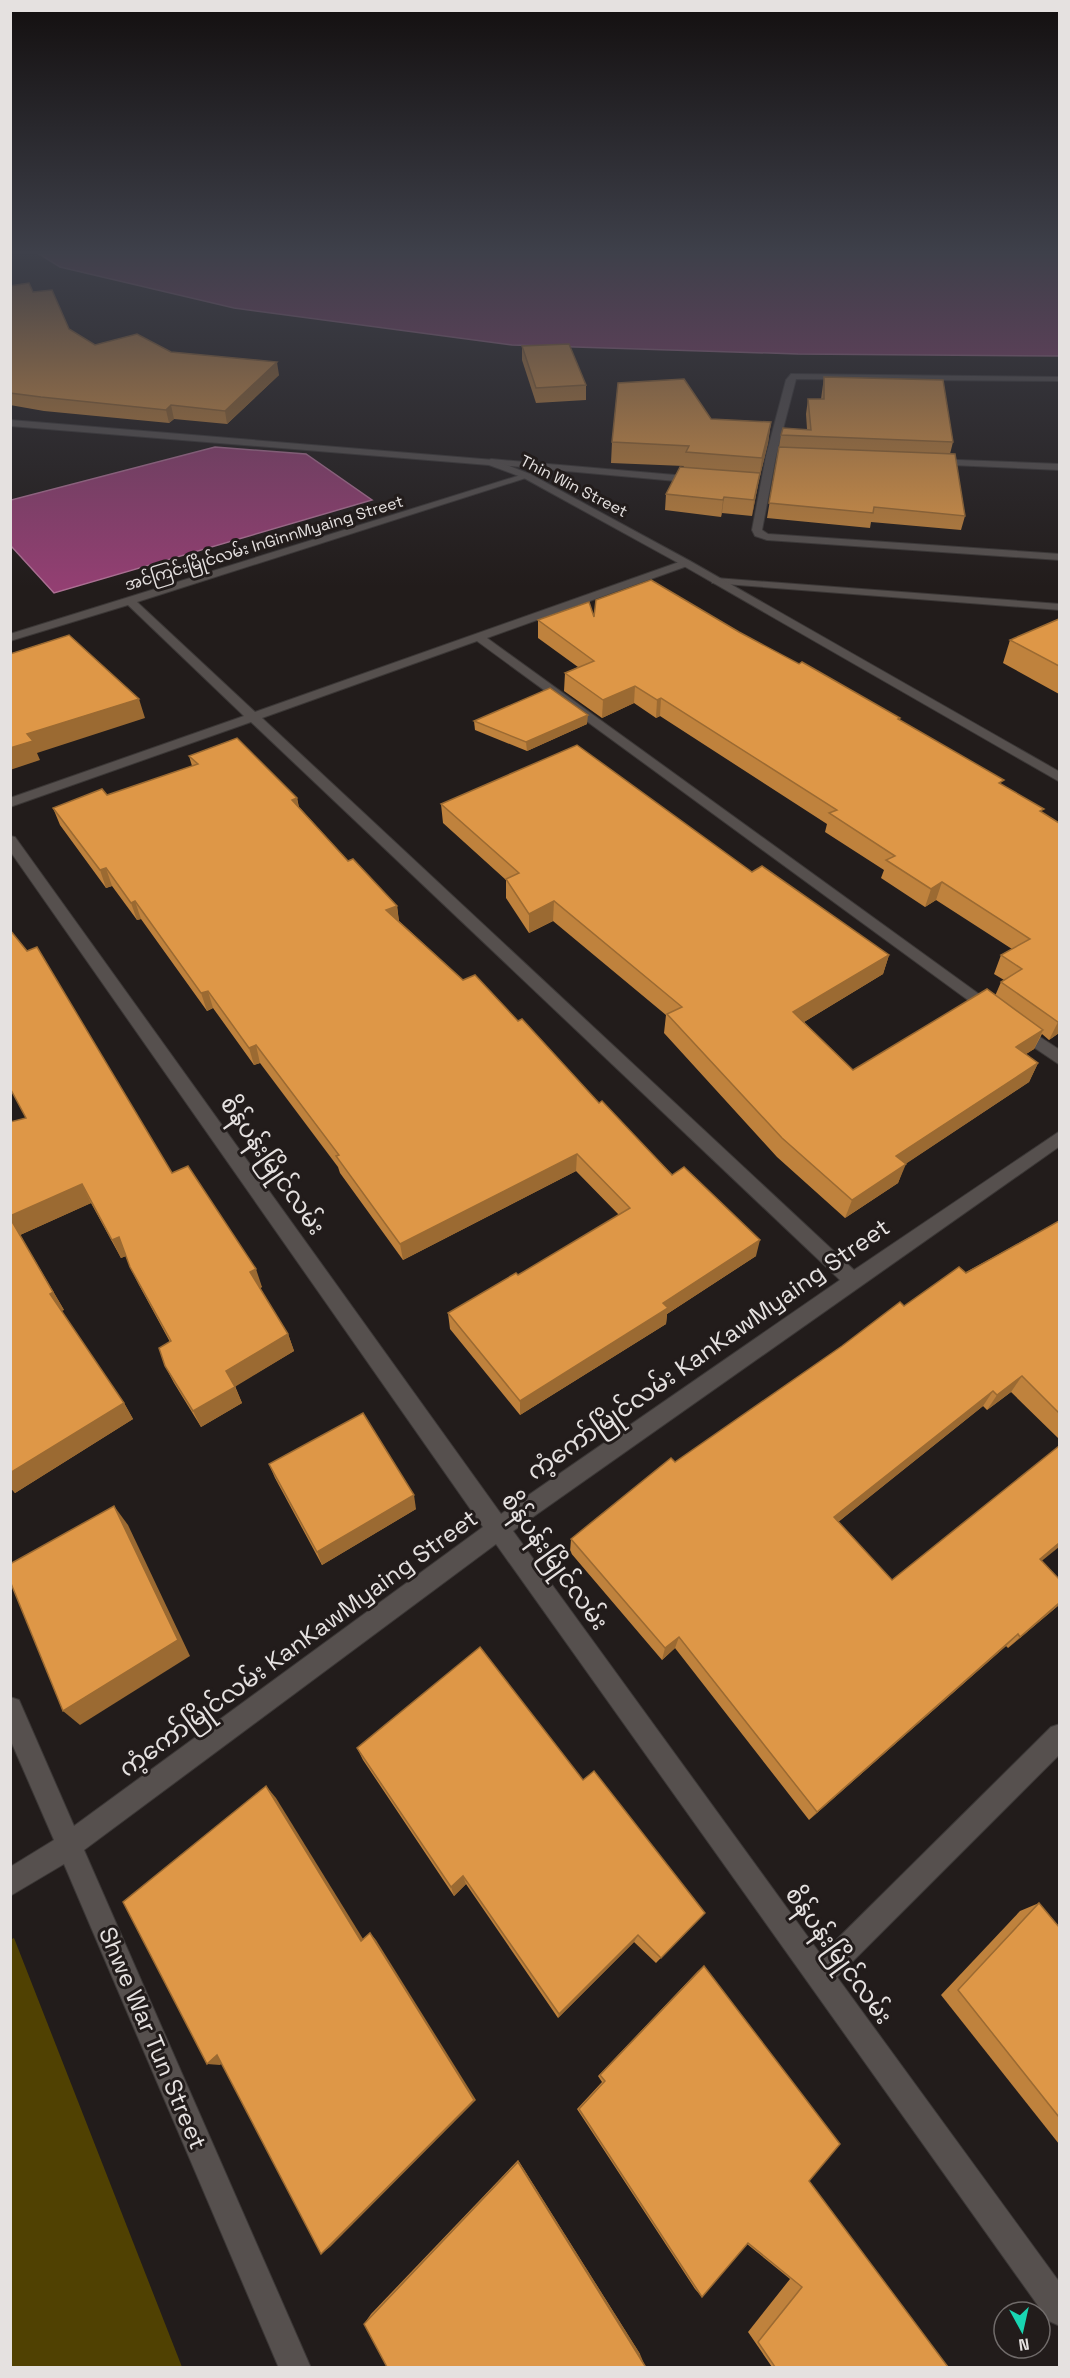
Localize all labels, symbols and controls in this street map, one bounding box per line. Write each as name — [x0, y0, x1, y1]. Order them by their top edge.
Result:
street label: Thin Win Street — [517, 450, 631, 522]
street label: အင်ကြင်းမြိုင်လမ်း InGinnMyaing Street — [122, 490, 407, 598]
street label: စိန်ပန်းမြိုင်လမ်း — [210, 1089, 333, 1243]
street label: ကံ့ကော်မြိုင်လမ်း KanKawMyaing Street — [520, 1211, 898, 1490]
street label: စိန်ပန်းမြိုင်လမ်း — [491, 1486, 616, 1638]
street label: ကံ့ကော်မြိုင်လမ်း KanKawMyaing Street — [112, 1502, 486, 1787]
street label: စိန်ပန်းမြိုင်လမ်း — [775, 1880, 900, 2032]
street label: Shwe War Tun Street — [92, 1922, 214, 2154]
north arrow — [992, 2300, 1052, 2360]
text: N — [1017, 2333, 1031, 2356]

